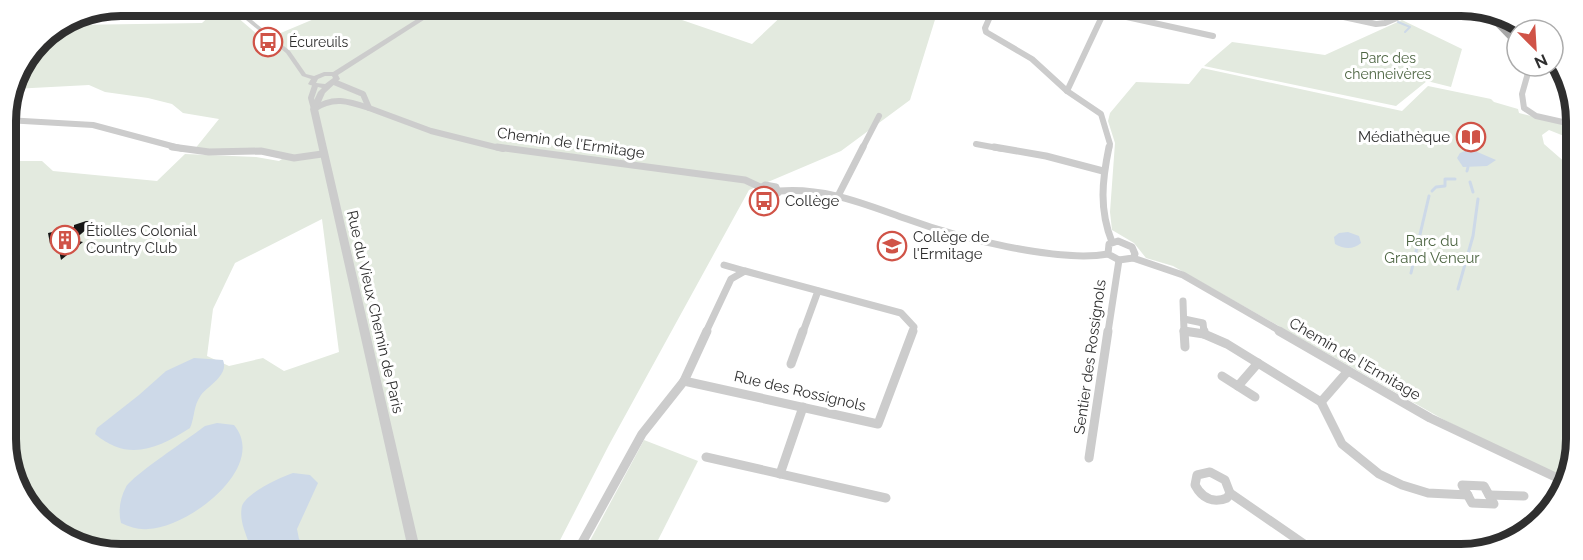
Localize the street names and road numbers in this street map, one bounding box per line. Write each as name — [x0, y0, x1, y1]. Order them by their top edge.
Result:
street label: Chemin de l'Ermitage — [496, 124, 646, 162]
street label: Rue du Vieux Chemin de Paris — [343, 209, 407, 415]
street label: Sentier des Rossignols — [1070, 278, 1110, 436]
street label: Chemin de l'Ermitage — [1286, 314, 1424, 404]
street label: Rue des Rossignols — [732, 367, 868, 415]

